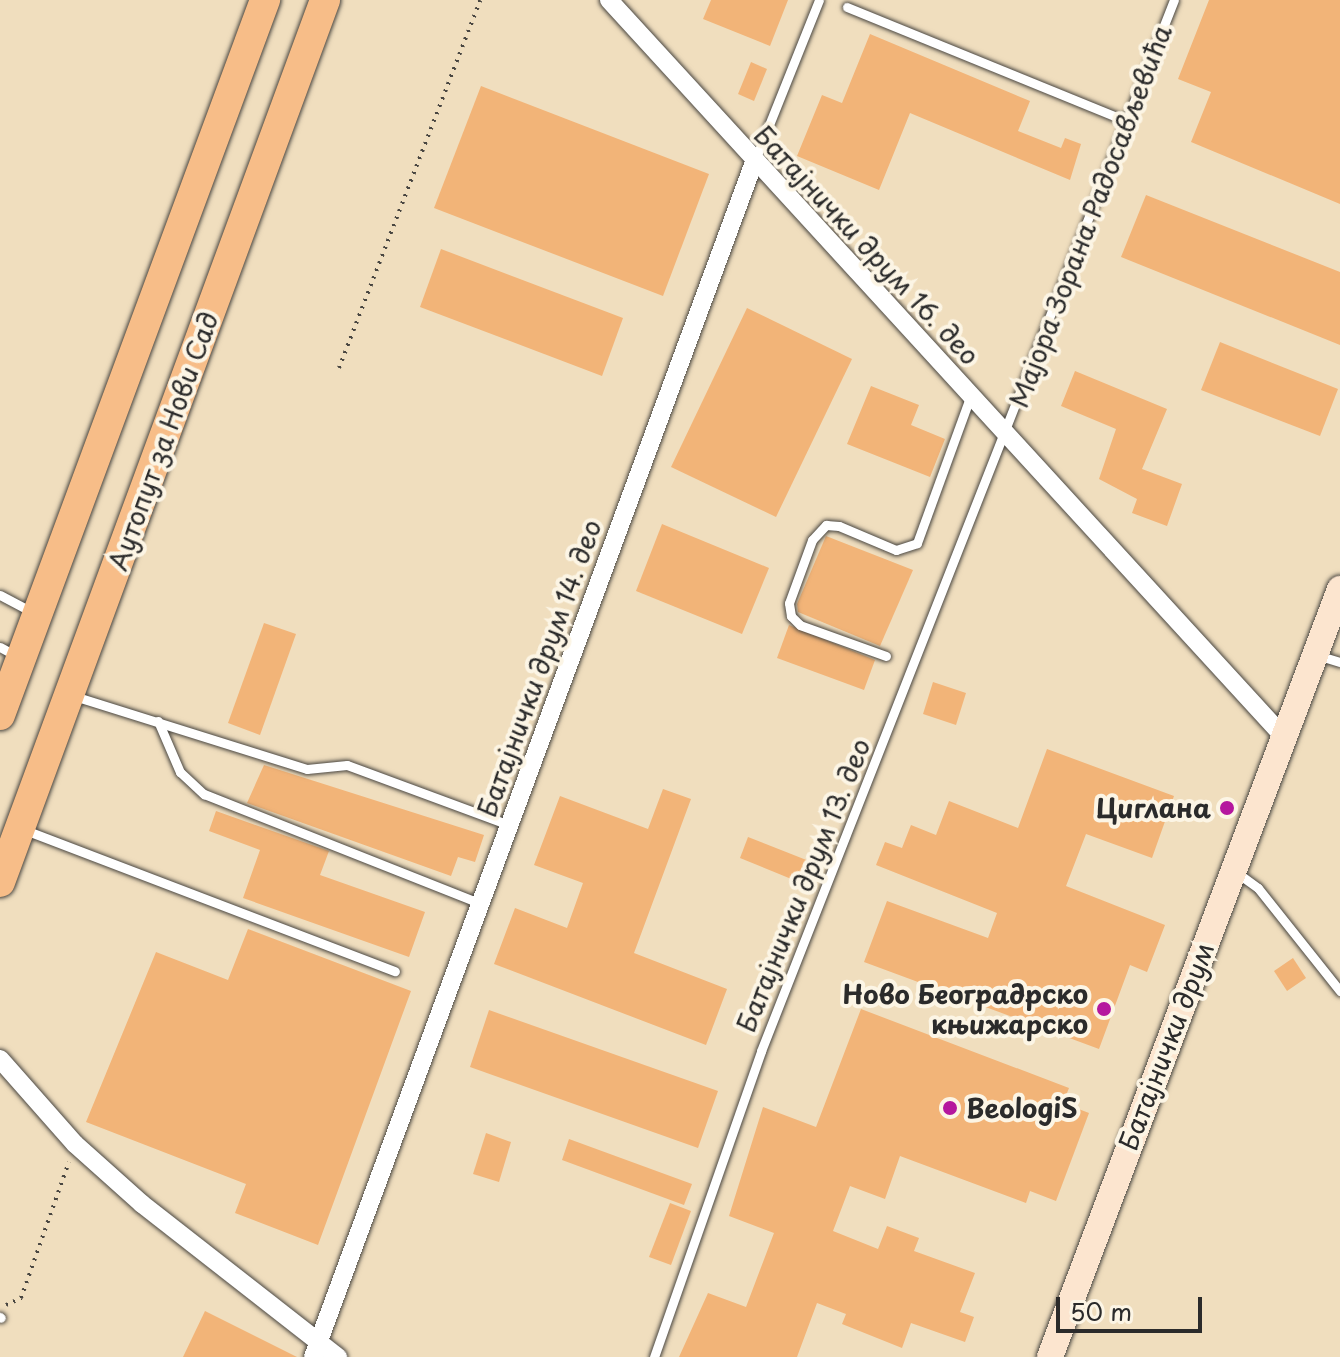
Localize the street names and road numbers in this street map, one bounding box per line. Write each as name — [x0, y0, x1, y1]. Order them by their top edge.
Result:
street label: Мајора Зорана Радосављевића — [1002, 20, 1178, 412]
street label: Батајнички друм 16. део — [747, 118, 987, 372]
street label: Аутопут за Нови Сад — [101, 306, 225, 576]
street label: Батајнички друм 14. део — [470, 513, 608, 823]
street label: Батајнички друм 13. део — [729, 732, 877, 1038]
street label: Батајнички друм — [1112, 937, 1220, 1155]

